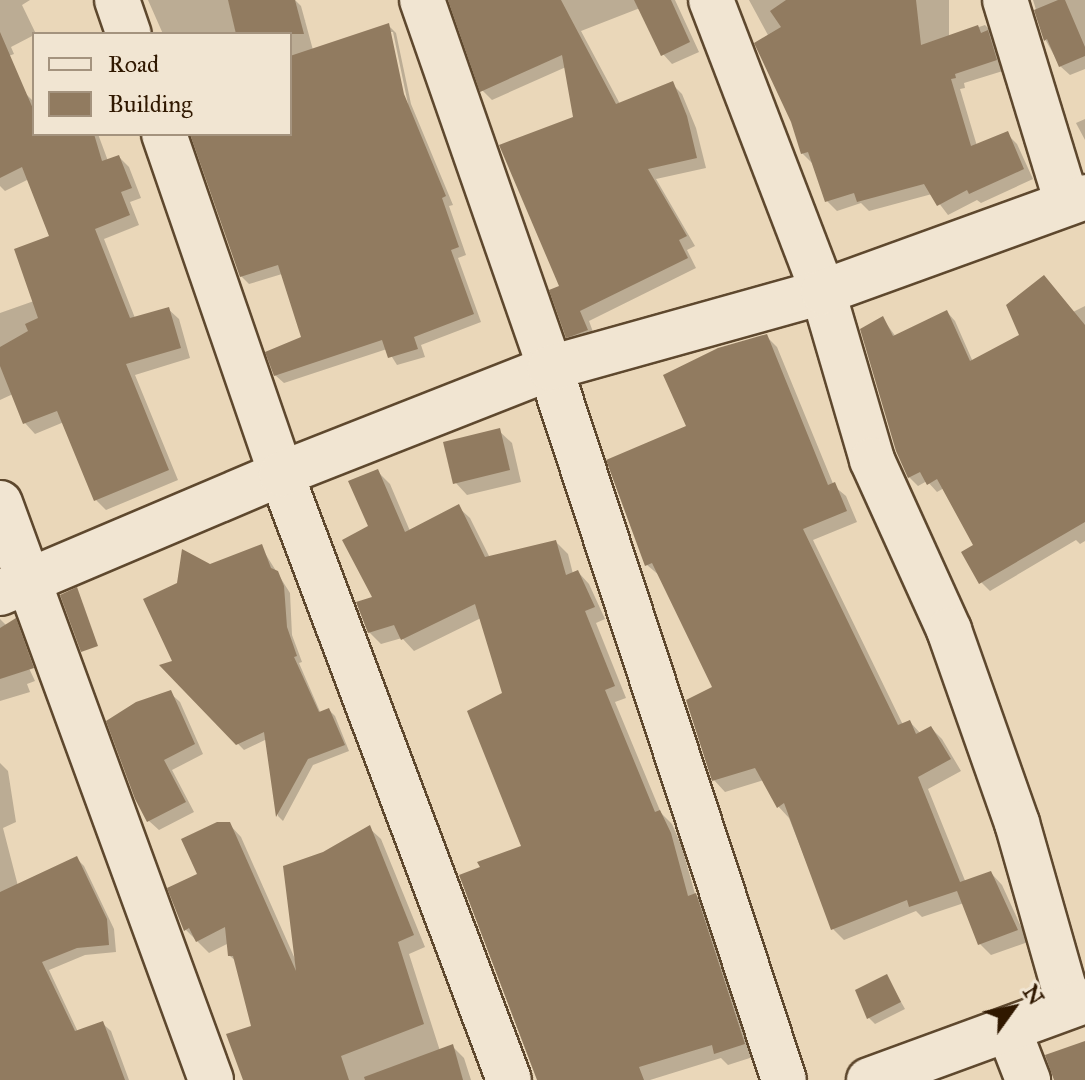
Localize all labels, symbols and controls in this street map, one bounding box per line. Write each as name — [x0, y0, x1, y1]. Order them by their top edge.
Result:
legend — [32, 32, 292, 136]
text: Road — [108, 49, 159, 79]
text: Building — [108, 89, 193, 119]
north arrow — [973, 968, 1053, 1048]
text: N — [1017, 979, 1050, 1010]

